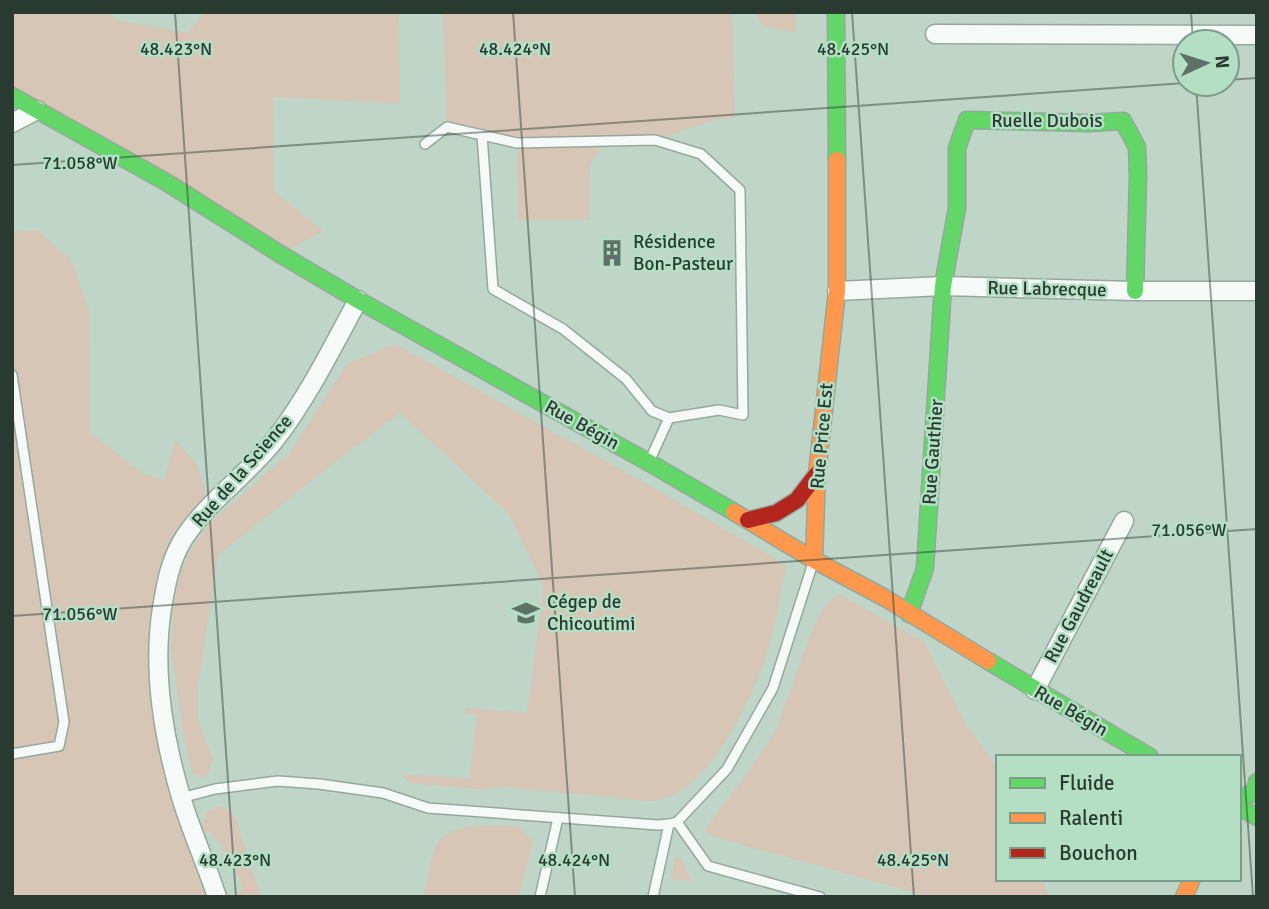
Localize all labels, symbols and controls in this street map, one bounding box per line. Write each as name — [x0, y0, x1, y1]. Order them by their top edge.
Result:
north arrow — [1171, 28, 1241, 98]
text: 48.423°N — [140, 38, 212, 60]
text: 48.424°N — [479, 38, 551, 60]
text: 48.425°N — [817, 38, 889, 60]
text: N — [1210, 54, 1234, 69]
street label: Ruelle Dubois — [991, 109, 1103, 133]
text: 71.058°W — [42, 152, 118, 174]
place label: Résidence Bon-Pasteur — [633, 230, 733, 276]
building icon: Résidence Bon-Pasteur — [597, 238, 627, 268]
street label: Rue Labrecque — [987, 276, 1107, 302]
street label: Rue Price Est — [805, 382, 839, 490]
street label: Rue Bégin — [541, 395, 623, 455]
street label: Rue Gauthier — [917, 398, 949, 506]
street label: Rue de la Science — [187, 410, 297, 532]
text: 71.056°W — [1151, 519, 1227, 541]
street label: Rue Gaudreault — [1039, 545, 1119, 667]
place label: Cégep de Chicoutimi — [547, 590, 635, 636]
school or university icon: Cégep de Chicoutimi — [511, 598, 541, 628]
text: 71.056°W — [42, 603, 118, 625]
street label: Rue Bégin — [1030, 680, 1112, 742]
legend — [996, 755, 1241, 881]
text: Fluide — [1059, 770, 1115, 796]
text: Ralenti — [1059, 805, 1123, 831]
text: Bouchon — [1059, 840, 1138, 866]
text: 48.423°N — [199, 849, 271, 871]
text: 48.424°N — [538, 849, 610, 871]
text: 48.425°N — [877, 849, 949, 871]

